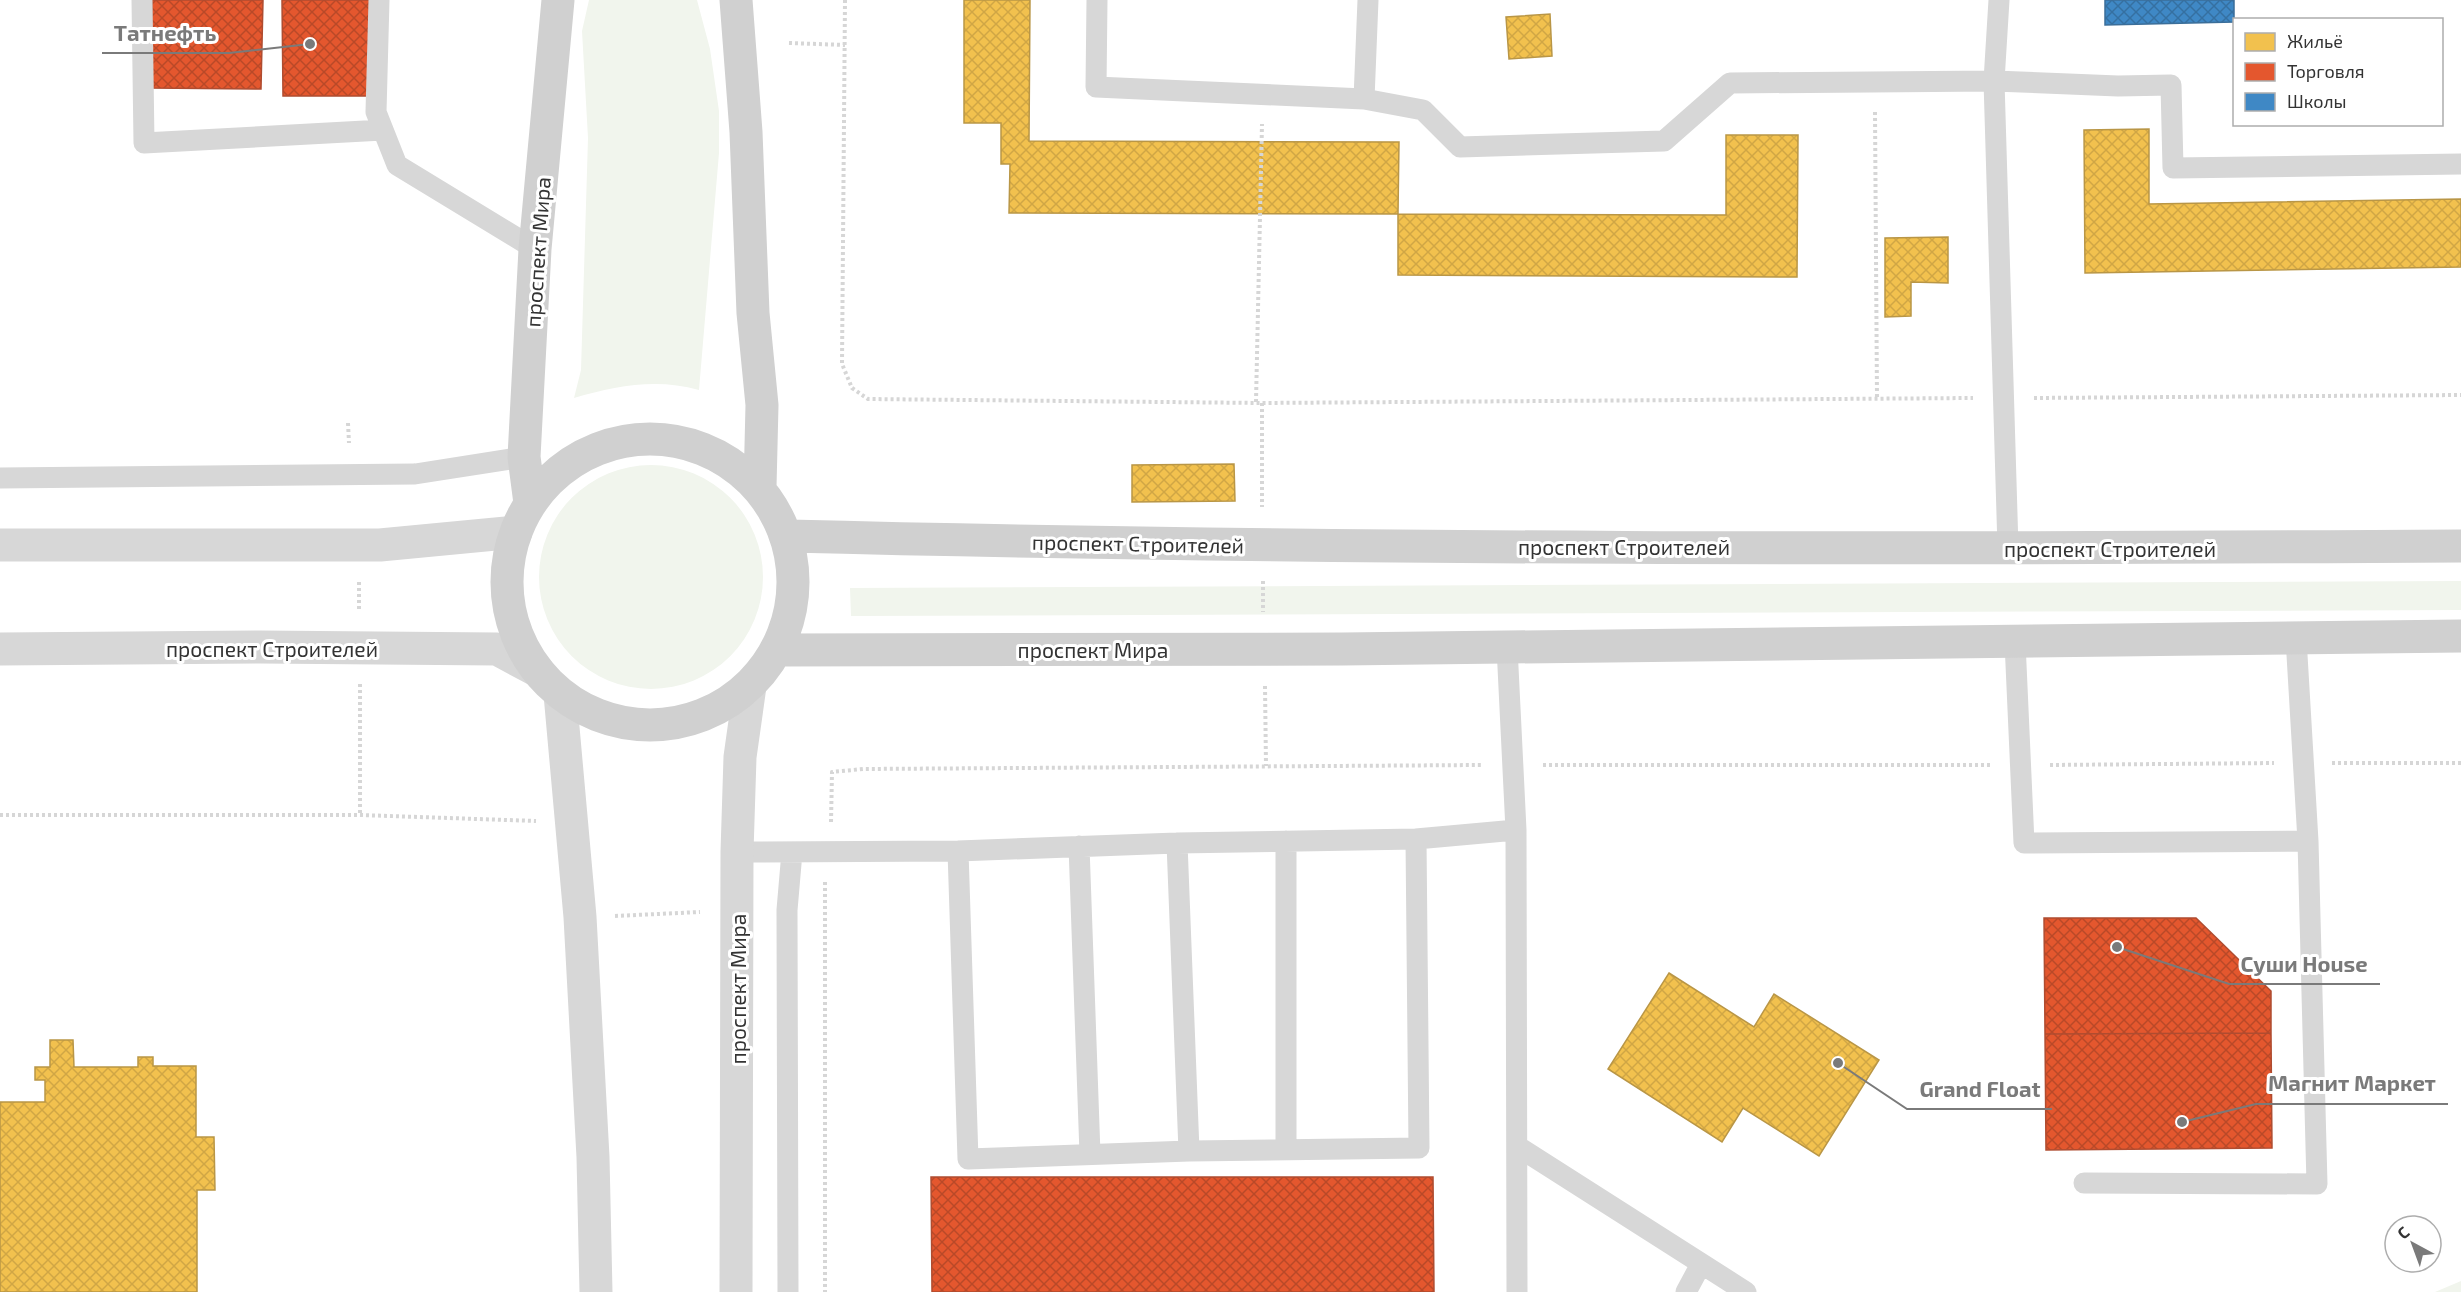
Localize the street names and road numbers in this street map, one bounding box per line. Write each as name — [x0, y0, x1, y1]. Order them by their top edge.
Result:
street label: проспект Мира — [519, 176, 555, 328]
street label: проспект Строителей — [1032, 529, 1244, 557]
street label: проспект Строителей — [1518, 534, 1730, 559]
street label: проспект Строителей — [2004, 536, 2216, 561]
street label: проспект Строителей — [166, 636, 378, 661]
street label: проспект Мира — [1018, 637, 1168, 662]
street label: проспект Мира — [725, 914, 750, 1064]

